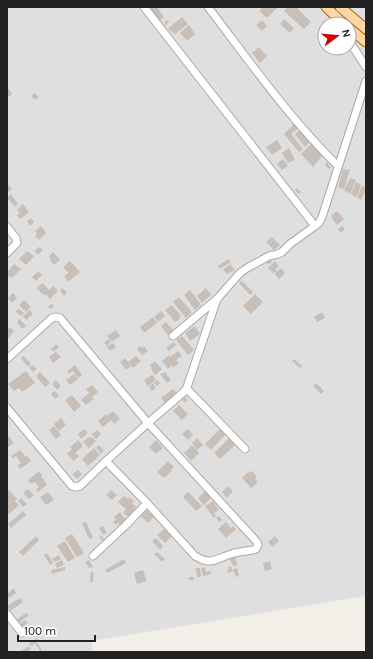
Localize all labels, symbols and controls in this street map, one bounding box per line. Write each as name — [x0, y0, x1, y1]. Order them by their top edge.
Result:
north arrow — [317, 16, 357, 56]
text: N — [339, 28, 353, 39]
scale bar — [18, 617, 95, 643]
text: 100 m — [24, 624, 56, 638]

